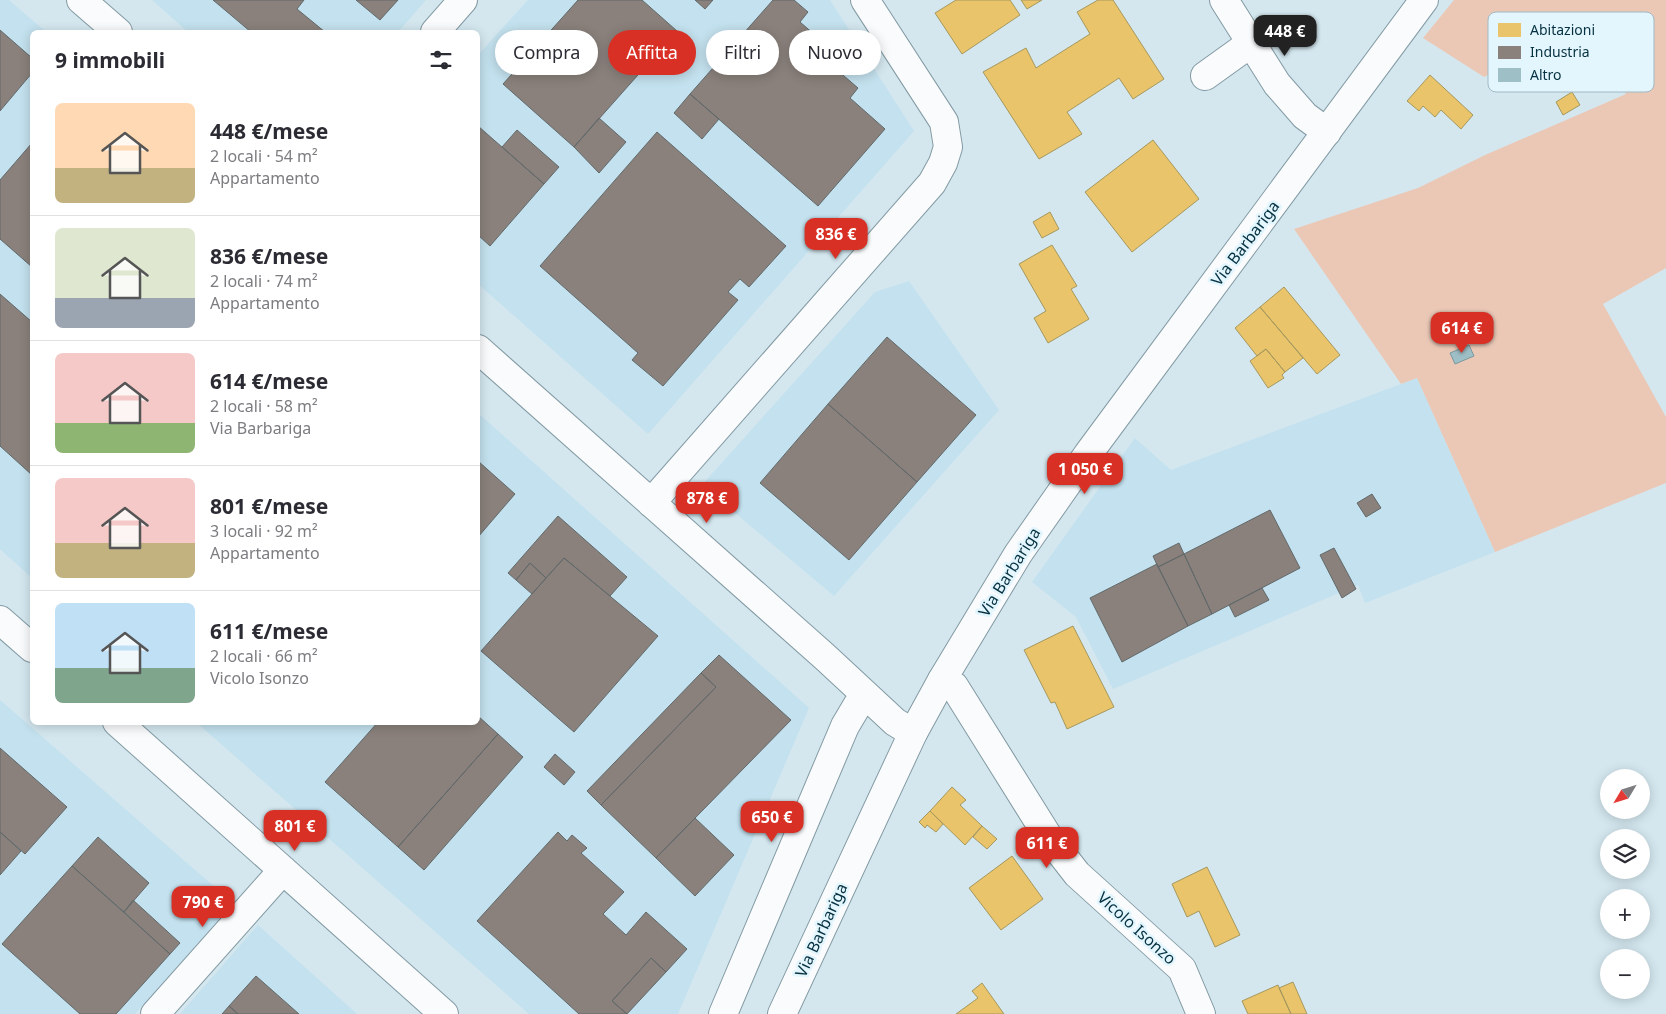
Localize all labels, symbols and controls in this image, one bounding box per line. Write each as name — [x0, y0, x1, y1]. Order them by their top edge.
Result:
legend — [1488, 12, 1654, 92]
pin: 448 € — [1250, 15, 1320, 57]
text: 448 € — [1265, 20, 1305, 42]
text: Abitazioni — [1530, 20, 1595, 39]
chip: Compra — [495, 30, 598, 75]
chip: Affitta — [608, 30, 696, 75]
chip: Filtri — [706, 30, 779, 75]
chip: Nuovo — [789, 30, 881, 75]
text: Industria — [1530, 42, 1590, 61]
text: 9 immobili — [55, 46, 165, 74]
icon: filters — [427, 46, 455, 74]
text: Altro — [1530, 65, 1562, 84]
text: 448 €/mese — [210, 117, 328, 145]
icon: home — [95, 123, 155, 183]
text: 2 locali · 54 m² — [210, 145, 318, 167]
text: Appartamento — [210, 167, 320, 189]
street label: Via Barbariga — [1206, 196, 1284, 290]
pin: 836 € — [801, 218, 871, 260]
text: 836 € — [816, 223, 856, 245]
text: 836 €/mese — [210, 242, 328, 270]
icon: home — [95, 248, 155, 308]
text: 2 locali · 74 m² — [210, 270, 318, 292]
text: Appartamento — [210, 292, 320, 314]
pin: 614 € — [1427, 312, 1497, 354]
text: 614 € — [1442, 317, 1482, 339]
text: 614 €/mese — [210, 367, 328, 395]
icon: home — [95, 373, 155, 433]
text: 2 locali · 58 m² — [210, 395, 318, 417]
text: Via Barbariga — [210, 417, 311, 439]
pin: 1 050 € — [1039, 452, 1131, 495]
text: 1 050 € — [1058, 458, 1112, 480]
pin: 878 € — [672, 482, 742, 524]
text: 878 € — [687, 487, 727, 509]
text: 801 €/mese — [210, 492, 328, 520]
icon: home — [95, 498, 155, 558]
text: 3 locali · 92 m² — [210, 520, 318, 542]
street label: Via Barbariga — [973, 523, 1045, 621]
text: Appartamento — [210, 542, 320, 564]
text: 611 €/mese — [210, 617, 328, 645]
icon: home — [95, 623, 155, 683]
text: 2 locali · 66 m² — [210, 645, 318, 667]
text: Vicolo Isonzo — [210, 667, 309, 689]
north arrow — [1600, 769, 1650, 819]
map controls — [1600, 769, 1650, 999]
pin: 650 € — [737, 800, 807, 843]
text: 650 € — [752, 806, 792, 828]
pin: 801 € — [260, 810, 330, 852]
text: 801 € — [275, 815, 315, 837]
pin: 611 € — [1012, 826, 1082, 869]
button: layers — [1600, 829, 1650, 879]
text: 611 € — [1027, 832, 1067, 854]
street label: Via Barbariga — [790, 879, 852, 981]
pin: 790 € — [168, 886, 238, 928]
street label: Vicolo Isonzo — [1093, 887, 1181, 969]
button: + — [1600, 889, 1650, 939]
text: 790 € — [183, 891, 223, 913]
button: − — [1600, 949, 1650, 999]

